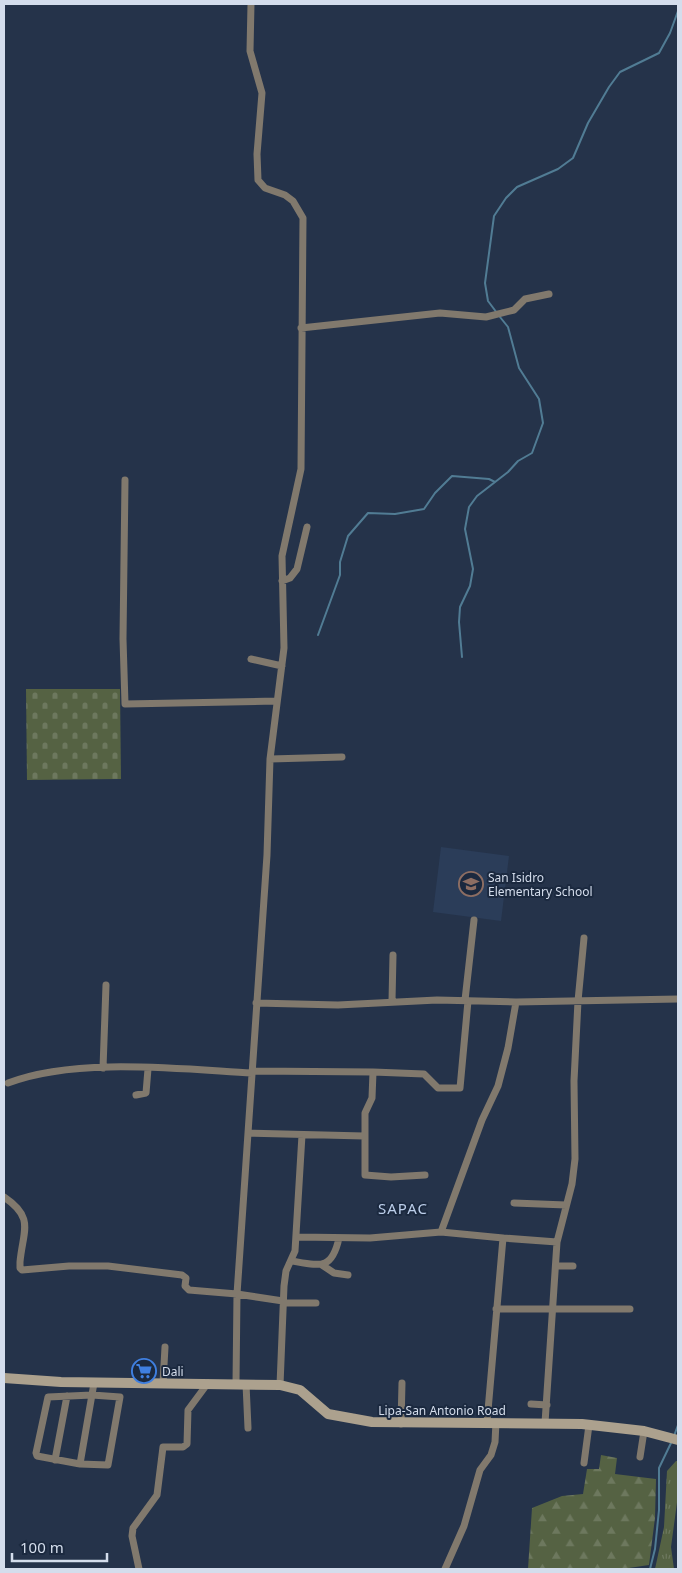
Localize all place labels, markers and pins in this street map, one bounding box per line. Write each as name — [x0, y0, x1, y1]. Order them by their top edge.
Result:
place label: San Isidro Elementary School — [488, 869, 593, 900]
school or university icon: San Isidro Elementary School — [458, 871, 484, 897]
supermarket icon: Dali — [131, 1358, 157, 1384]
place label: Dali — [162, 1363, 184, 1380]

